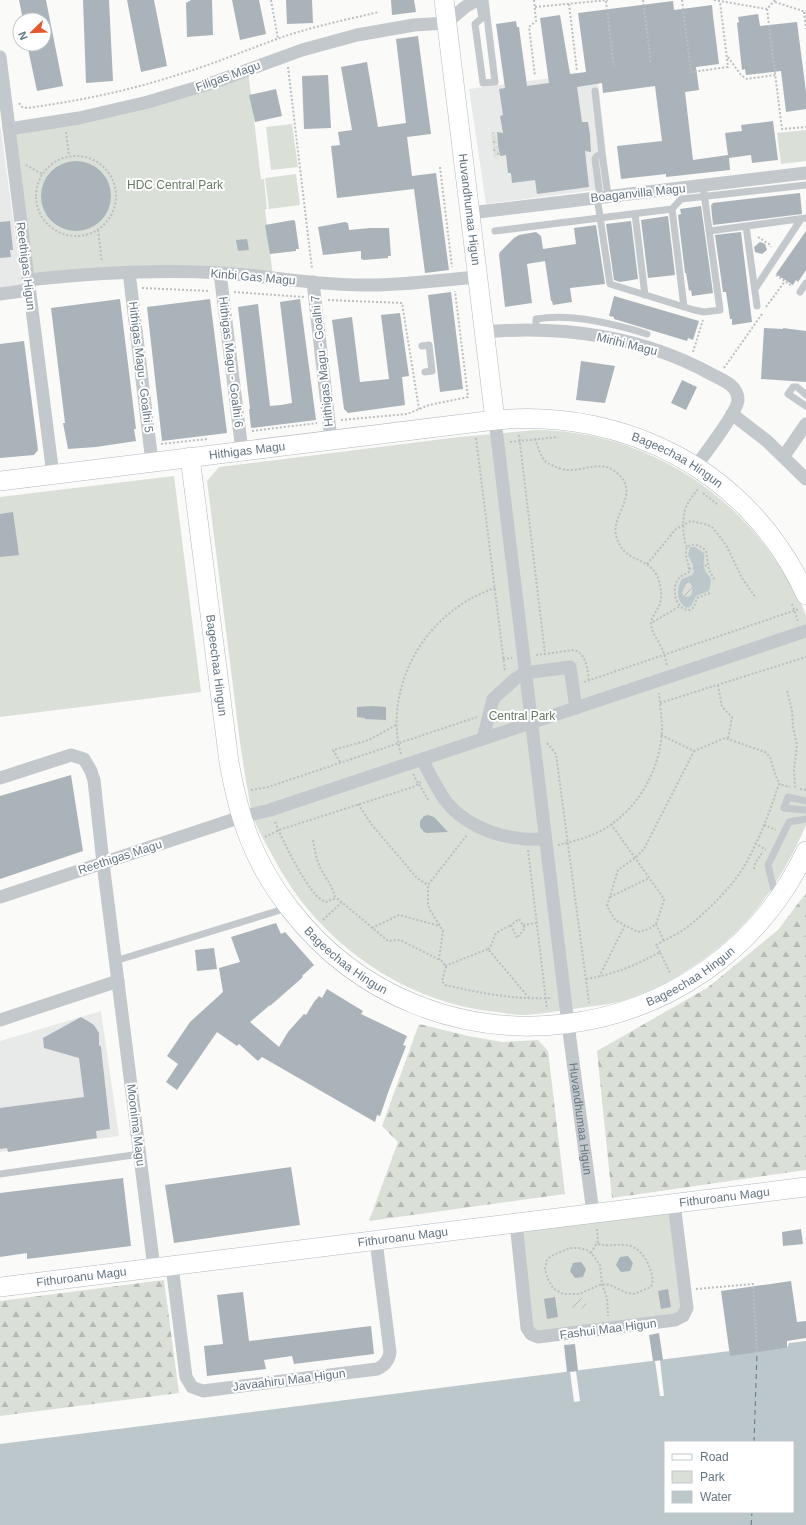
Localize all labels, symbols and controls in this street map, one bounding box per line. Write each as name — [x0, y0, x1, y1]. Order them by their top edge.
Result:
north arrow — [12, 12, 52, 52]
text: N — [16, 30, 30, 42]
street label: Filigas Magu — [194, 58, 262, 94]
street label: Huvandhumaa Higun — [456, 153, 483, 266]
park label: HDC Central Park — [127, 178, 224, 192]
street label: Boaganvilla Magu — [590, 181, 686, 205]
street label: Reethigas Higun — [14, 221, 38, 311]
street label: Kinbi Gas Magu — [210, 266, 296, 288]
street label: Hithigas Magu - Goalhi 7 — [308, 294, 336, 427]
street label: Hithigas Magu - Goalhi 6 — [216, 296, 246, 429]
street label: Hithigas Magu - Goalhi 5 — [126, 301, 156, 434]
street label: Mirihi Magu — [595, 330, 659, 358]
street label: Bageechaa Hingun — [630, 429, 726, 491]
street label: Hithigas Magu — [208, 439, 286, 462]
street label: Bageechaa Hingun — [203, 614, 230, 717]
park label: Central Park — [489, 709, 556, 723]
street label: Reethigas Magu — [76, 837, 164, 877]
street label: Bageechaa Hingun — [301, 924, 390, 997]
street label: Bageechaa Hingun — [644, 944, 738, 1009]
street label: Huvandhumaa Higun — [566, 1062, 595, 1176]
street label: Moonima Magu — [124, 1083, 148, 1167]
street label: Fithuroanu Magu — [678, 1185, 770, 1210]
street label: Fithuroanu Magu — [357, 1224, 449, 1250]
street label: Fithuroanu Magu — [35, 1264, 127, 1289]
street label: Fashui Maa Higun — [559, 1316, 657, 1342]
street label: Javaahiru Maa Higun — [232, 1366, 346, 1394]
legend — [664, 1441, 794, 1513]
text: Road — [700, 1450, 729, 1464]
text: Park — [700, 1470, 726, 1484]
text: Water — [700, 1490, 732, 1504]

